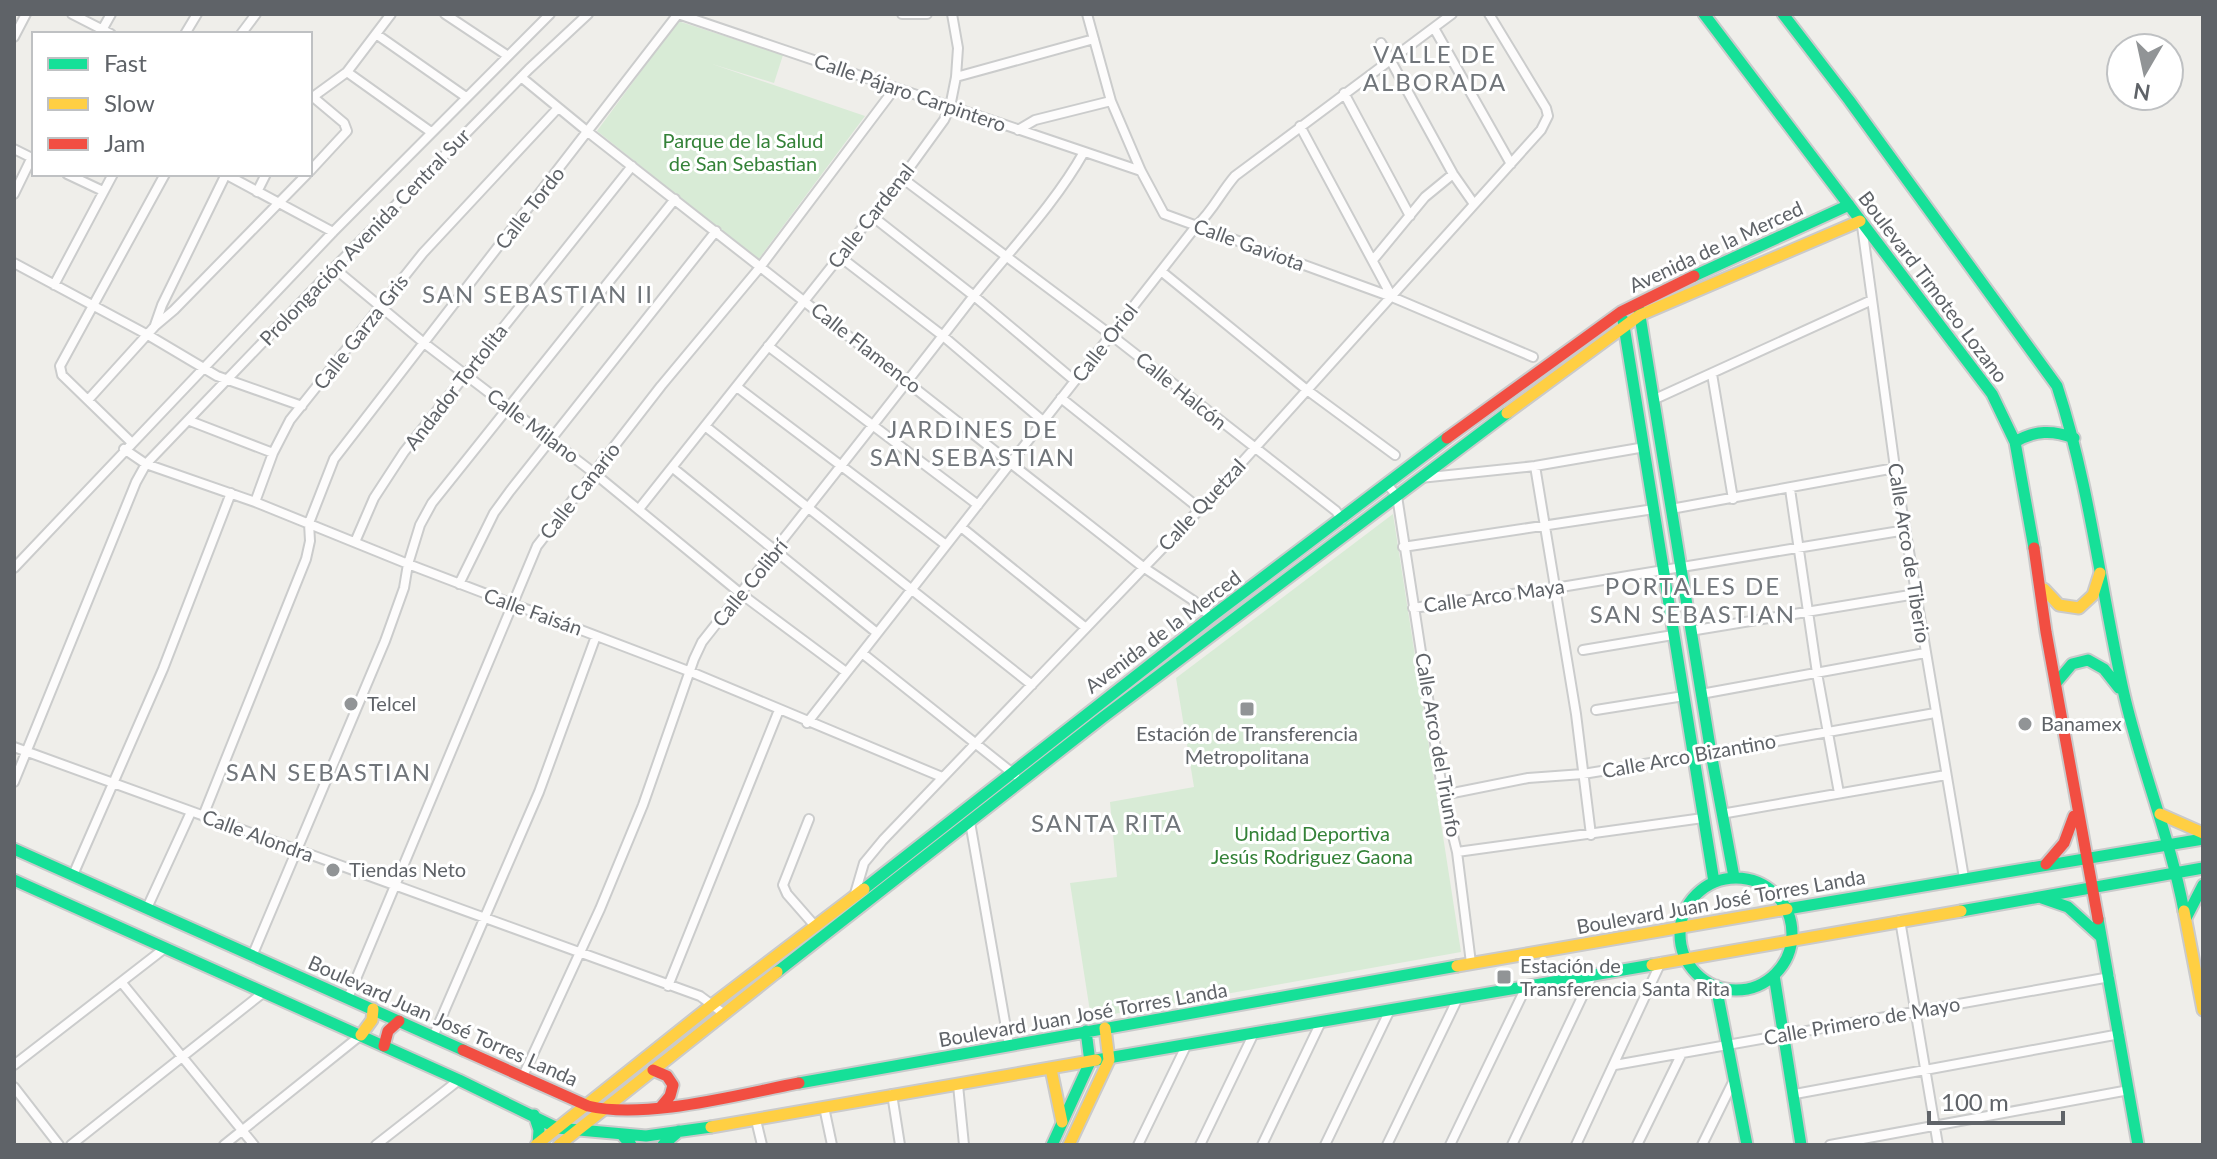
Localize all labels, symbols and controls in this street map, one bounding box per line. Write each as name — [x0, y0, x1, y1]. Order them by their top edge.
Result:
legend — [32, 32, 312, 176]
north arrow — [2105, 32, 2185, 112]
district label: VALLE DE ALBORADA — [1363, 39, 1507, 96]
text: Fast — [104, 48, 147, 77]
street label: Calle Pájaro Carpintero — [811, 48, 1010, 136]
text: N — [2131, 78, 2152, 107]
text: Slow — [104, 88, 155, 117]
street label: Prolongación Avenida Central Sur — [254, 122, 475, 350]
text: Jam — [104, 128, 145, 157]
park label: Parque de la Salud de San Sebastian — [663, 128, 823, 175]
street label: Calle Cardenal — [822, 158, 919, 272]
street label: Calle Tordo — [490, 161, 569, 253]
street label: Boulevard Timoteo Lozano — [1854, 186, 2014, 387]
street label: Avenida de la Merced — [1625, 195, 1806, 297]
street label: Calle Gaviota — [1191, 213, 1308, 275]
street label: Calle Garza Gris — [308, 269, 413, 394]
district label: SAN SEBASTIAN II — [422, 279, 654, 308]
street label: Calle Flamenco — [807, 297, 926, 398]
street label: Calle Oriol — [1066, 299, 1142, 386]
street label: Andador Tortolita — [399, 319, 512, 454]
street label: Calle Halcón — [1131, 346, 1232, 434]
street label: Calle Milano — [483, 383, 584, 468]
district label: JARDINES DE SAN SEBASTIAN — [870, 414, 1076, 471]
street label: Calle Canario — [534, 437, 624, 544]
street label: Calle Quetzal — [1153, 453, 1250, 555]
street label: Calle Arco de Tiberio — [1884, 461, 1936, 645]
street label: Calle Colibrí — [707, 533, 793, 631]
street label: Avenida de la Merced — [1080, 565, 1245, 698]
district label: PORTALES DE SAN SEBASTIAN — [1590, 571, 1796, 628]
street label: Calle Arco Maya — [1422, 573, 1566, 617]
street label: Calle Faisán — [481, 582, 586, 640]
street label: Calle Arco del Triunfo — [1411, 651, 1467, 839]
place label: Telcel — [367, 691, 416, 715]
marker: Telcel — [342, 695, 360, 713]
marker: Estación de Transferencia Metropolitana — [1238, 700, 1256, 718]
place label: Banamex — [2041, 711, 2122, 735]
marker: Banamex — [2016, 715, 2034, 733]
place label: Estación de Transferencia Metropolitana — [1136, 721, 1358, 768]
street label: Calle Arco Bizantino — [1600, 728, 1778, 782]
district label: SAN SEBASTIAN — [226, 757, 432, 786]
street label: Calle Alondra — [199, 804, 317, 866]
district label: SANTA RITA — [1031, 808, 1183, 837]
park label: Unidad Deportiva Jesús Rodriguez Gaona — [1211, 821, 1413, 868]
place label: Tiendas Neto — [349, 857, 466, 881]
marker: Tiendas Neto — [324, 861, 342, 879]
street label: Boulevard Juan José Torres Landa — [1575, 864, 1867, 938]
street label: Boulevard Juan José Torres Landa — [305, 950, 582, 1091]
place label: Estación de Transferencia Santa Rita — [1520, 953, 1730, 1000]
marker: Estación de Transferencia Santa Rita — [1495, 968, 1513, 986]
street label: Boulevard Juan José Torres Landa — [937, 977, 1229, 1051]
street label: Calle Primero de Mayo — [1762, 991, 1962, 1049]
scale bar — [1929, 1075, 2063, 1125]
text: 100 m — [1941, 1087, 2009, 1116]

